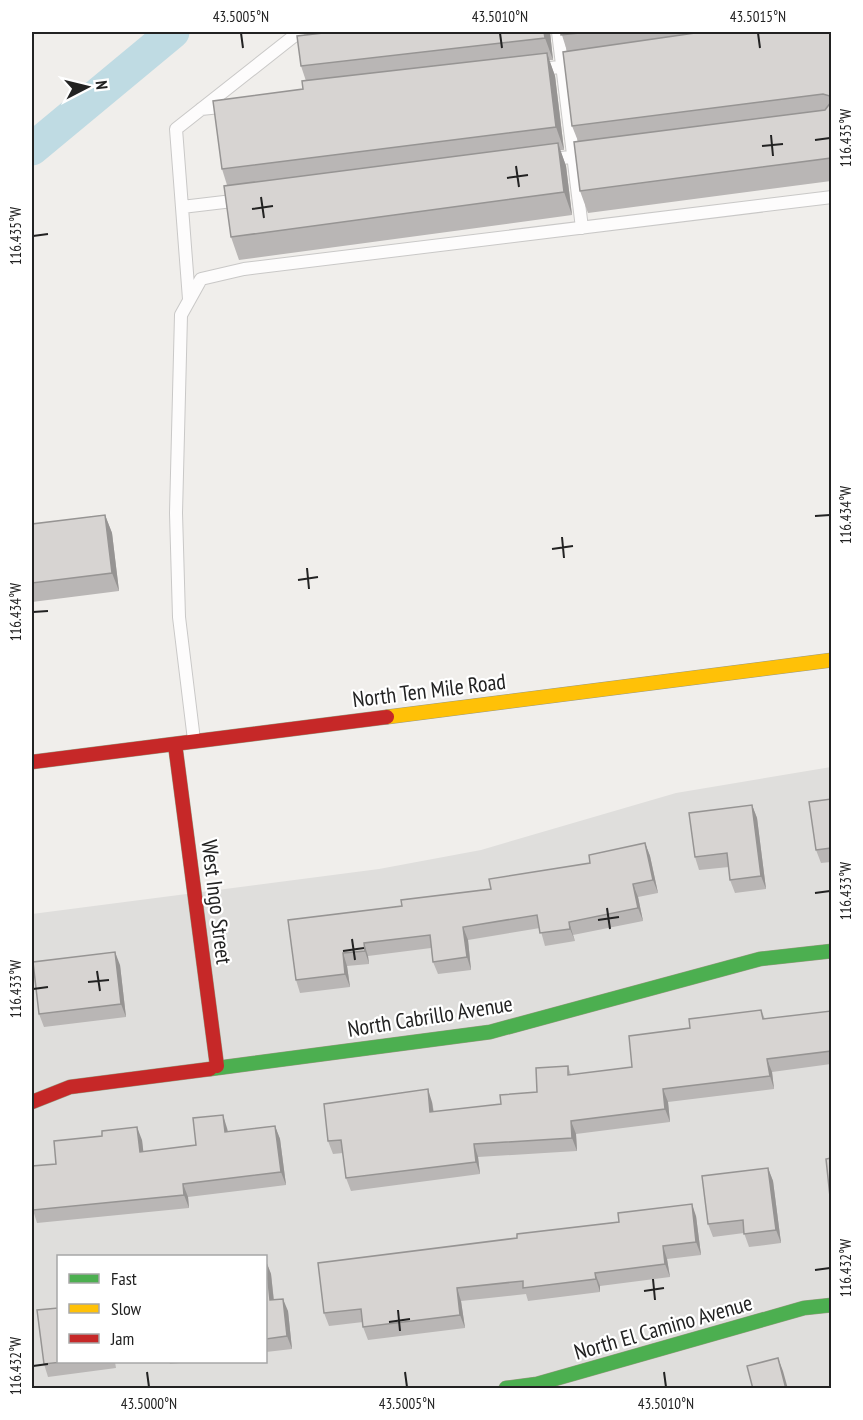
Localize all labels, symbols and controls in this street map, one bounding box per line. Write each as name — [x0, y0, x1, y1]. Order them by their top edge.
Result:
text: 43.5005°N — [213, 7, 269, 26]
text: 43.5010°N — [472, 7, 528, 26]
text: 43.5015°N — [730, 7, 786, 26]
north arrow — [57, 57, 117, 117]
text: N — [91, 80, 112, 91]
text: 116.435°W — [836, 109, 855, 167]
text: 116.435°W — [6, 207, 25, 265]
text: 116.434°W — [836, 486, 855, 544]
text: 116.434°W — [6, 583, 25, 641]
street label: North Ten Mile Road — [351, 667, 507, 713]
street label: West Ingo Street — [195, 838, 239, 966]
text: 116.433°W — [836, 862, 855, 920]
text: 116.433°W — [6, 960, 25, 1018]
street label: North Cabrillo Avenue — [345, 989, 515, 1043]
text: 116.432°W — [836, 1239, 855, 1297]
legend — [57, 1255, 267, 1363]
text: Fast — [111, 1267, 137, 1290]
street label: North El Camino Avenue — [571, 1288, 755, 1366]
text: Slow — [111, 1297, 142, 1320]
text: Jam — [110, 1327, 134, 1350]
text: 116.432°W — [6, 1337, 25, 1395]
text: 43.5000°N — [121, 1394, 177, 1413]
text: 43.5005°N — [379, 1394, 435, 1413]
text: 43.5010°N — [638, 1394, 694, 1413]

